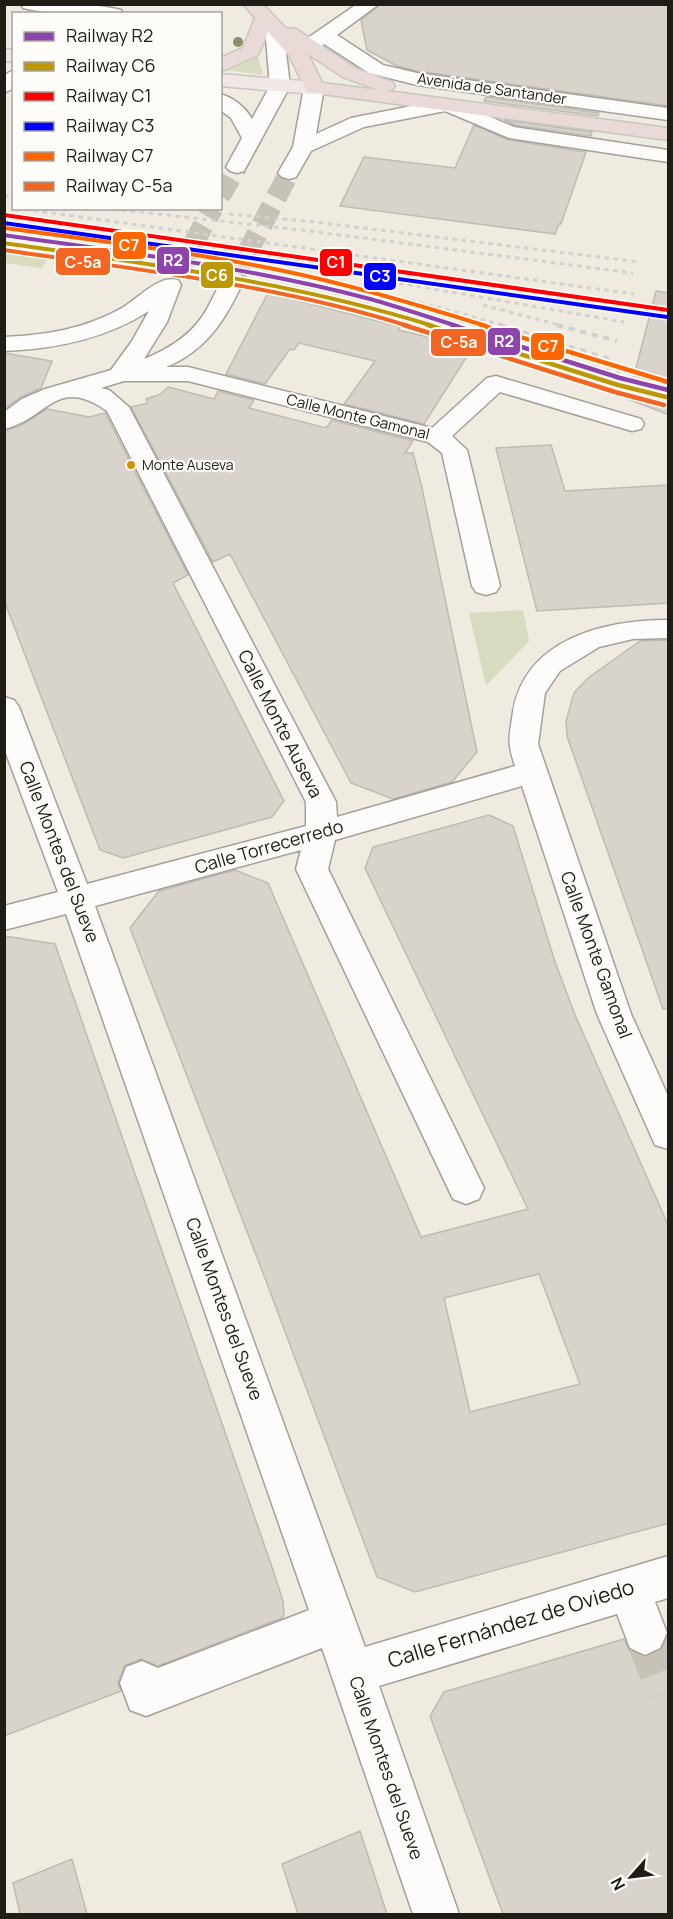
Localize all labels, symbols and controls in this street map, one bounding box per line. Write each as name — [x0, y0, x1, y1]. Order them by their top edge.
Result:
legend — [12, 12, 222, 210]
text: Railway R2 — [66, 23, 153, 47]
text: Railway C6 — [66, 53, 156, 77]
street label: Avenida de Santander — [416, 68, 569, 109]
text: Railway C1 — [66, 83, 151, 107]
text: Railway C3 — [66, 113, 154, 137]
text: Railway C7 — [66, 143, 154, 167]
text: Railway C-5a — [66, 173, 172, 197]
line badge: C7 — [112, 231, 147, 260]
text: C7 — [119, 234, 139, 256]
line badge: R2 — [156, 246, 190, 275]
line badge: C-5a — [55, 247, 111, 276]
line badge: C1 — [319, 248, 353, 277]
text: R2 — [163, 249, 183, 271]
text: C-5a — [64, 251, 102, 273]
text: C1 — [327, 251, 345, 273]
line badge: C6 — [200, 261, 234, 289]
line badge: C3 — [363, 262, 397, 291]
text: C6 — [206, 264, 228, 286]
text: C3 — [369, 265, 391, 287]
line badge: R2 — [487, 327, 521, 356]
line badge: C-5a — [430, 328, 487, 357]
text: R2 — [494, 330, 514, 352]
text: C-5a — [440, 331, 478, 353]
line badge: C7 — [530, 332, 565, 361]
text: C7 — [538, 335, 558, 357]
street label: Calle Monte Gamonal — [284, 389, 432, 444]
place label: Monte Auseva — [142, 455, 234, 474]
marker: Monte Auseva — [125, 459, 137, 471]
street label: Calle Monte Auseva — [233, 645, 329, 802]
street label: Calle Montes del Sueve — [14, 757, 106, 946]
street label: Calle Torrecerredo — [192, 813, 346, 879]
street label: Calle Monte Gamonal — [556, 868, 638, 1042]
street label: Calle Montes del Sueve — [181, 1214, 269, 1403]
street label: Calle Fernández de Oviedo — [384, 1572, 637, 1674]
street label: Calle Montes del Sueve — [344, 1673, 430, 1863]
north arrow — [601, 1847, 661, 1907]
text: N — [605, 1874, 630, 1894]

